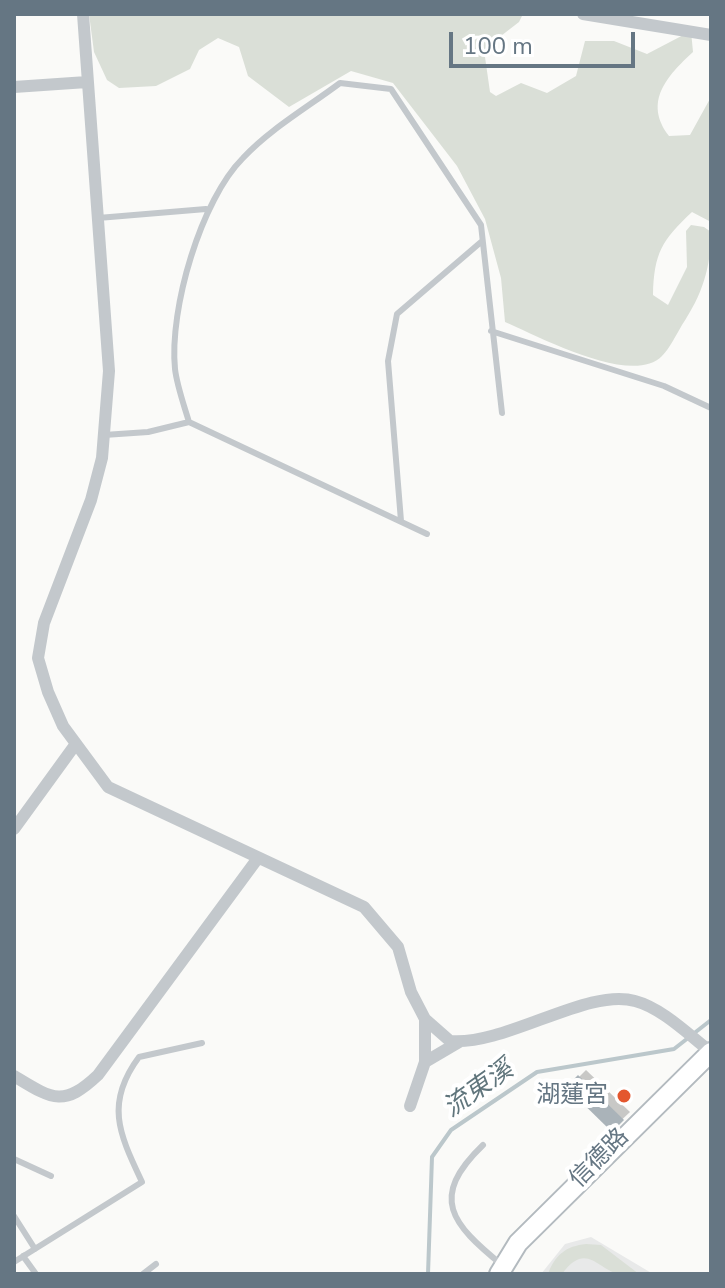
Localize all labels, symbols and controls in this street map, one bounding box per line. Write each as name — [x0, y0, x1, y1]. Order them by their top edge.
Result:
scale bar — [453, 16, 639, 66]
text: 100 m — [463, 30, 533, 62]
water label: 流東溪 — [438, 1055, 520, 1125]
place label: 湖蓮宮 — [536, 1082, 608, 1110]
marker: 湖蓮宮 — [615, 1087, 633, 1105]
street label: 信德路 — [564, 1123, 636, 1195]

